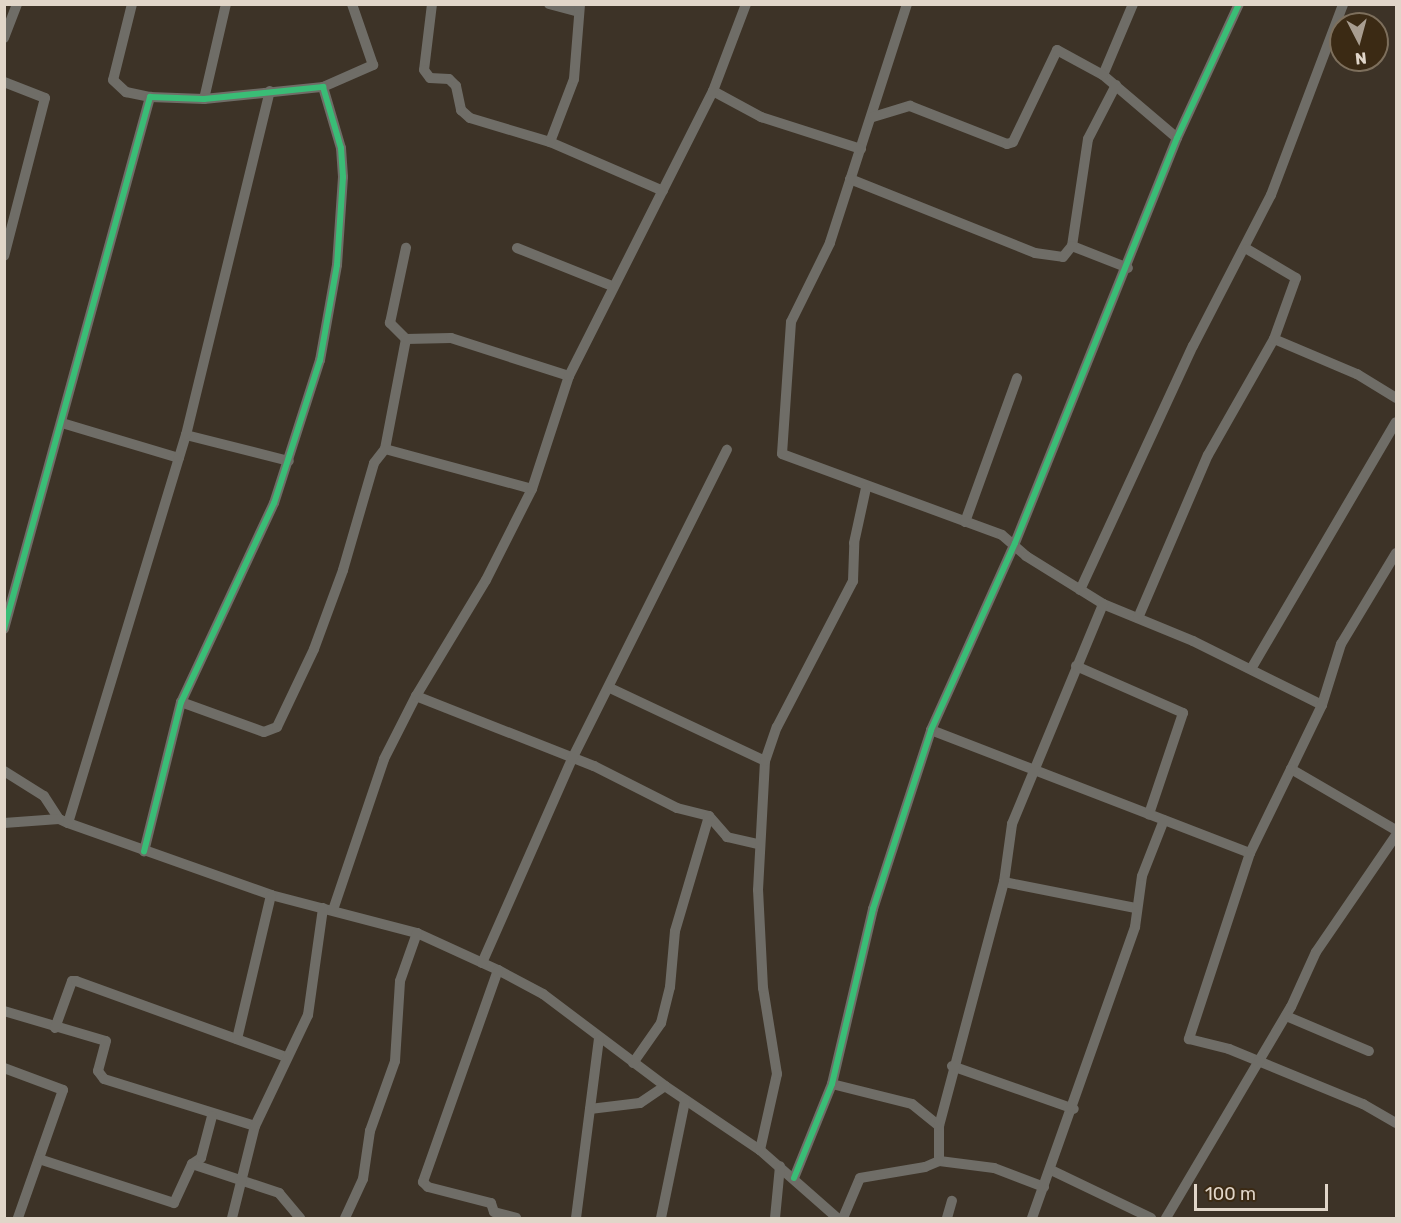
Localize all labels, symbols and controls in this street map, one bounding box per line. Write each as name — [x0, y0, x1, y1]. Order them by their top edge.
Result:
north arrow — [1329, 12, 1389, 72]
text: N — [1354, 48, 1367, 68]
scale bar — [1197, 1172, 1330, 1210]
text: 100 m — [1205, 1183, 1256, 1205]

